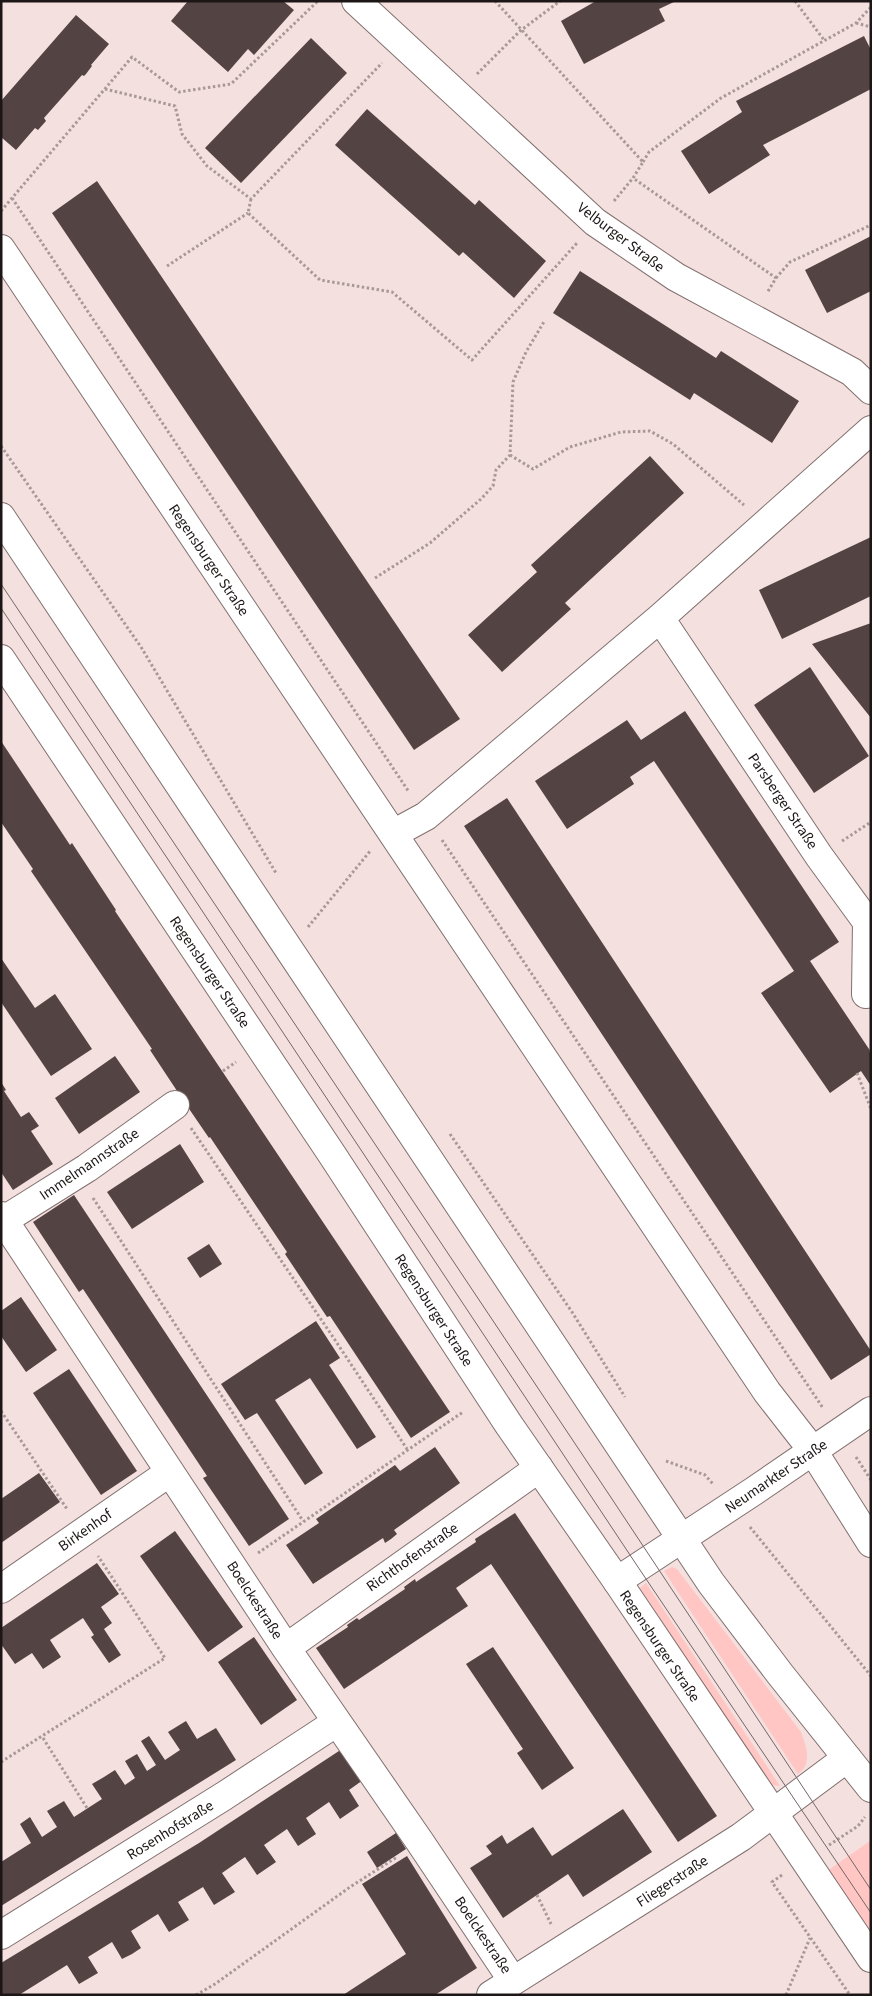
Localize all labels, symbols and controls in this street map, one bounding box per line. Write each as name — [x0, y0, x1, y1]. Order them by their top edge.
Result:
street label: Velburger Straße — [573, 198, 669, 277]
street label: Regensburger Straße — [163, 500, 254, 620]
street label: Parsberger Straße — [743, 749, 823, 854]
street label: Regensburger Straße — [164, 912, 255, 1032]
street label: Immelmannstraße — [35, 1123, 143, 1206]
street label: Regensburger Straße — [389, 1250, 478, 1371]
street label: Neumarkter Straße — [721, 1434, 832, 1518]
street label: Birkenhof — [54, 1504, 117, 1557]
street label: Richthofenstraße — [362, 1518, 463, 1597]
street label: Boelckestraße — [221, 1557, 288, 1643]
street label: Regensburger Straße — [614, 1586, 705, 1706]
street label: Rosenhofstraße — [123, 1795, 218, 1865]
street label: Fliegerstraße — [632, 1850, 712, 1912]
street label: Boelckestraße — [449, 1892, 516, 1978]

